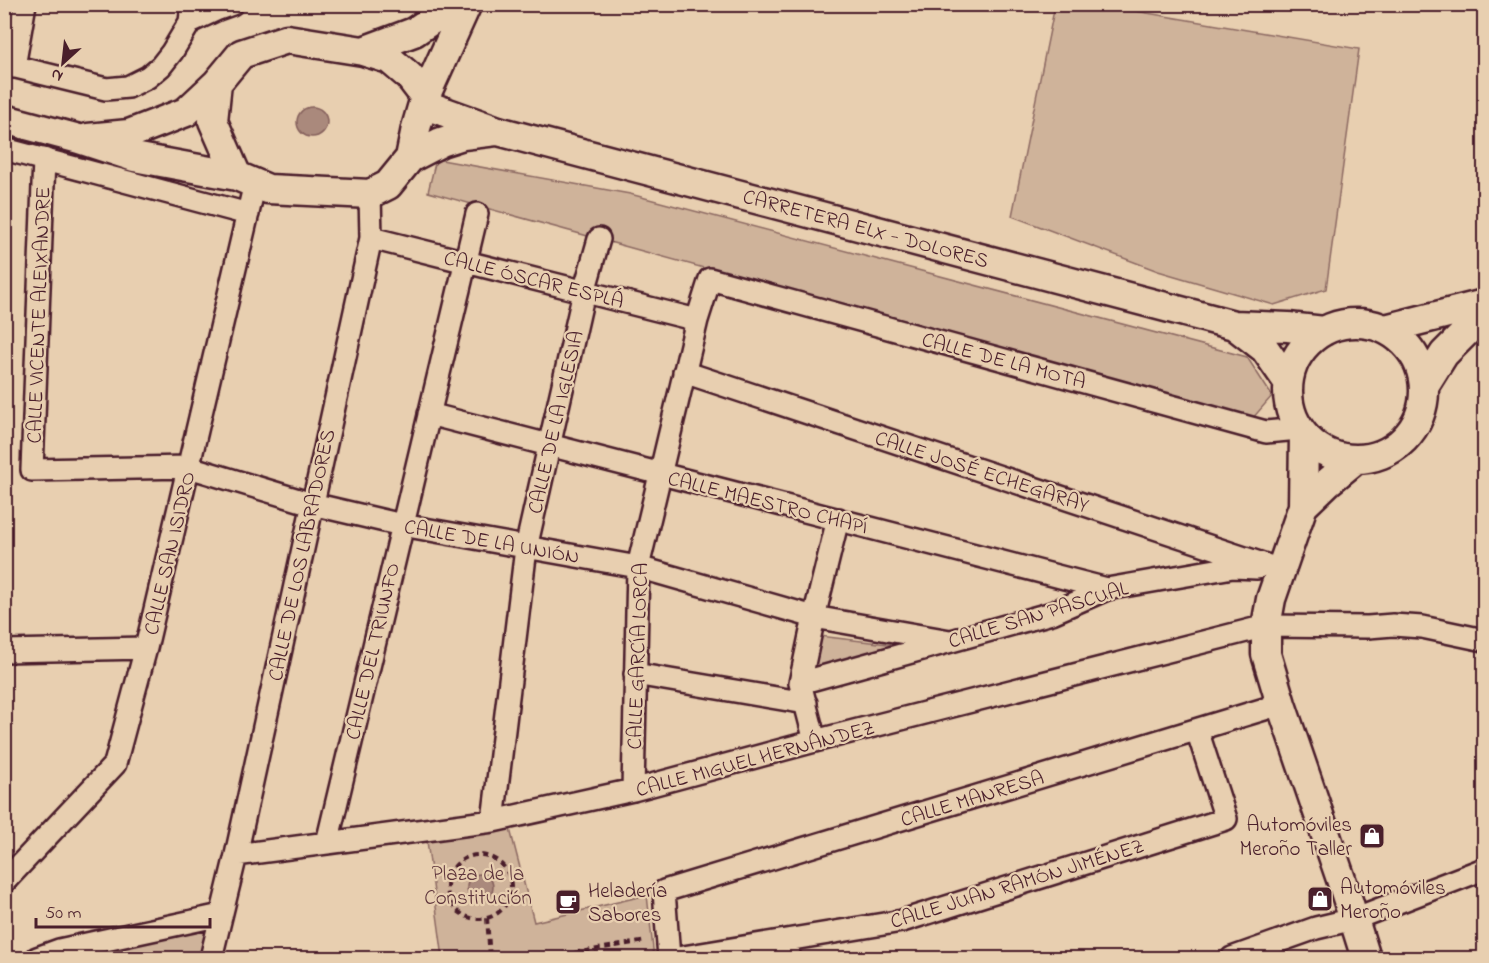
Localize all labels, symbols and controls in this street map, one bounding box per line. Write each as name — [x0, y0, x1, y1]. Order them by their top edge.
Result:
north arrow — [33, 33, 93, 93]
text: N — [47, 61, 67, 88]
street label: CARRETERA ELX - DOLORES — [739, 183, 992, 277]
street label: CALLE VICENTE ALEIXANDRE — [21, 186, 59, 444]
street label: CALLE ÓSCAR ESPLÁ — [440, 243, 627, 318]
street label: CALLE DE LA MOTA — [918, 326, 1089, 398]
street label: CALLE DE LA IGLESIA — [521, 328, 593, 517]
street label: CALLE JOSÉ ECHEGARAY — [871, 424, 1092, 522]
street label: CALLE DE LOS LABRADORES — [262, 427, 344, 684]
street label: CALLE MAESTRO CHAPÍ — [664, 465, 871, 543]
street label: CALLE SAN ISIDRO — [138, 469, 204, 638]
street label: CALLE DE LA UNIÓN — [402, 513, 582, 573]
street label: CALLE DEL TRIUNFO — [339, 560, 409, 743]
street label: CALLE GARCÍA LORCA — [621, 562, 657, 750]
street label: CALLE SAN PASCUAL — [945, 574, 1132, 658]
street label: CALLE MIGUEL HERNÁNDEZ — [633, 713, 878, 806]
street label: CALLE MANRESA — [897, 764, 1048, 836]
place label: Automóviles Meroño Taller — [1240, 811, 1352, 865]
shop icon: Automóviles Meroño Taller — [1357, 821, 1387, 851]
street label: CALLE JUAN RAMÓN JIMÉNEZ — [887, 832, 1148, 938]
park label: Plaza de la Constitución — [424, 860, 532, 914]
place label: Automóviles Meroño — [1340, 874, 1446, 928]
place label: Heladería Sabores — [588, 877, 667, 931]
shop icon: Automóviles Meroño — [1305, 884, 1335, 914]
cafe icon: Heladería Sabores — [553, 887, 583, 917]
scale bar — [36, 891, 210, 929]
text: 50 m — [45, 901, 82, 927]

